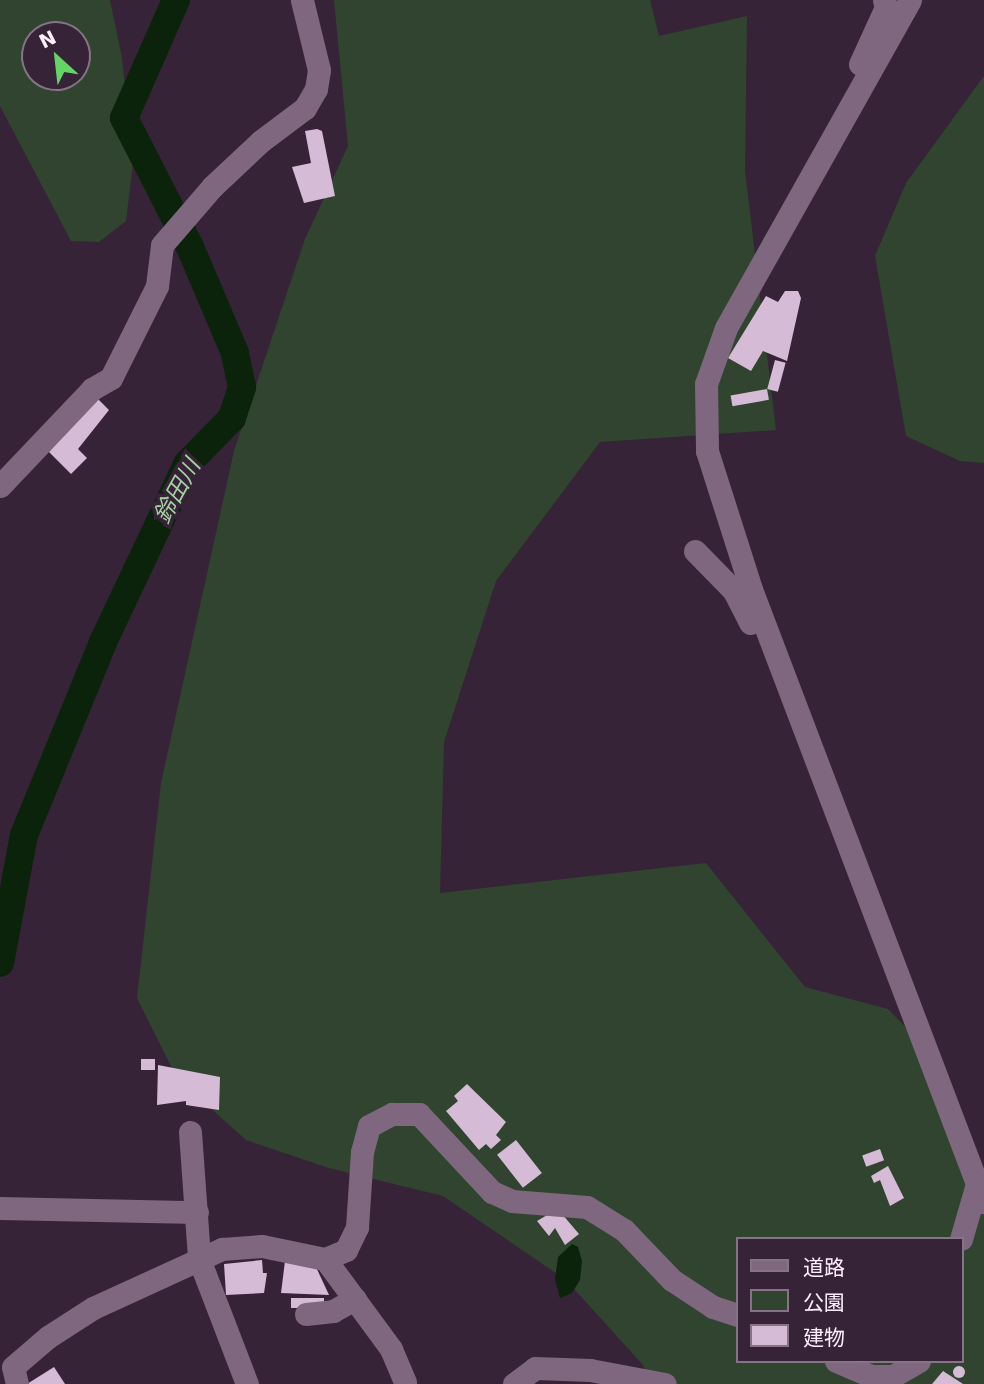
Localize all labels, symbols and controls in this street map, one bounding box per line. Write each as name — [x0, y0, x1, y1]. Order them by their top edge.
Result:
north arrow — [21, 21, 91, 91]
text: N — [35, 26, 59, 52]
water label: 鈴田川 — [148, 454, 206, 528]
legend — [736, 1237, 963, 1363]
text: 道路 — [803, 1256, 845, 1280]
text: 公園 — [803, 1291, 845, 1315]
text: 建物 — [803, 1326, 845, 1350]

